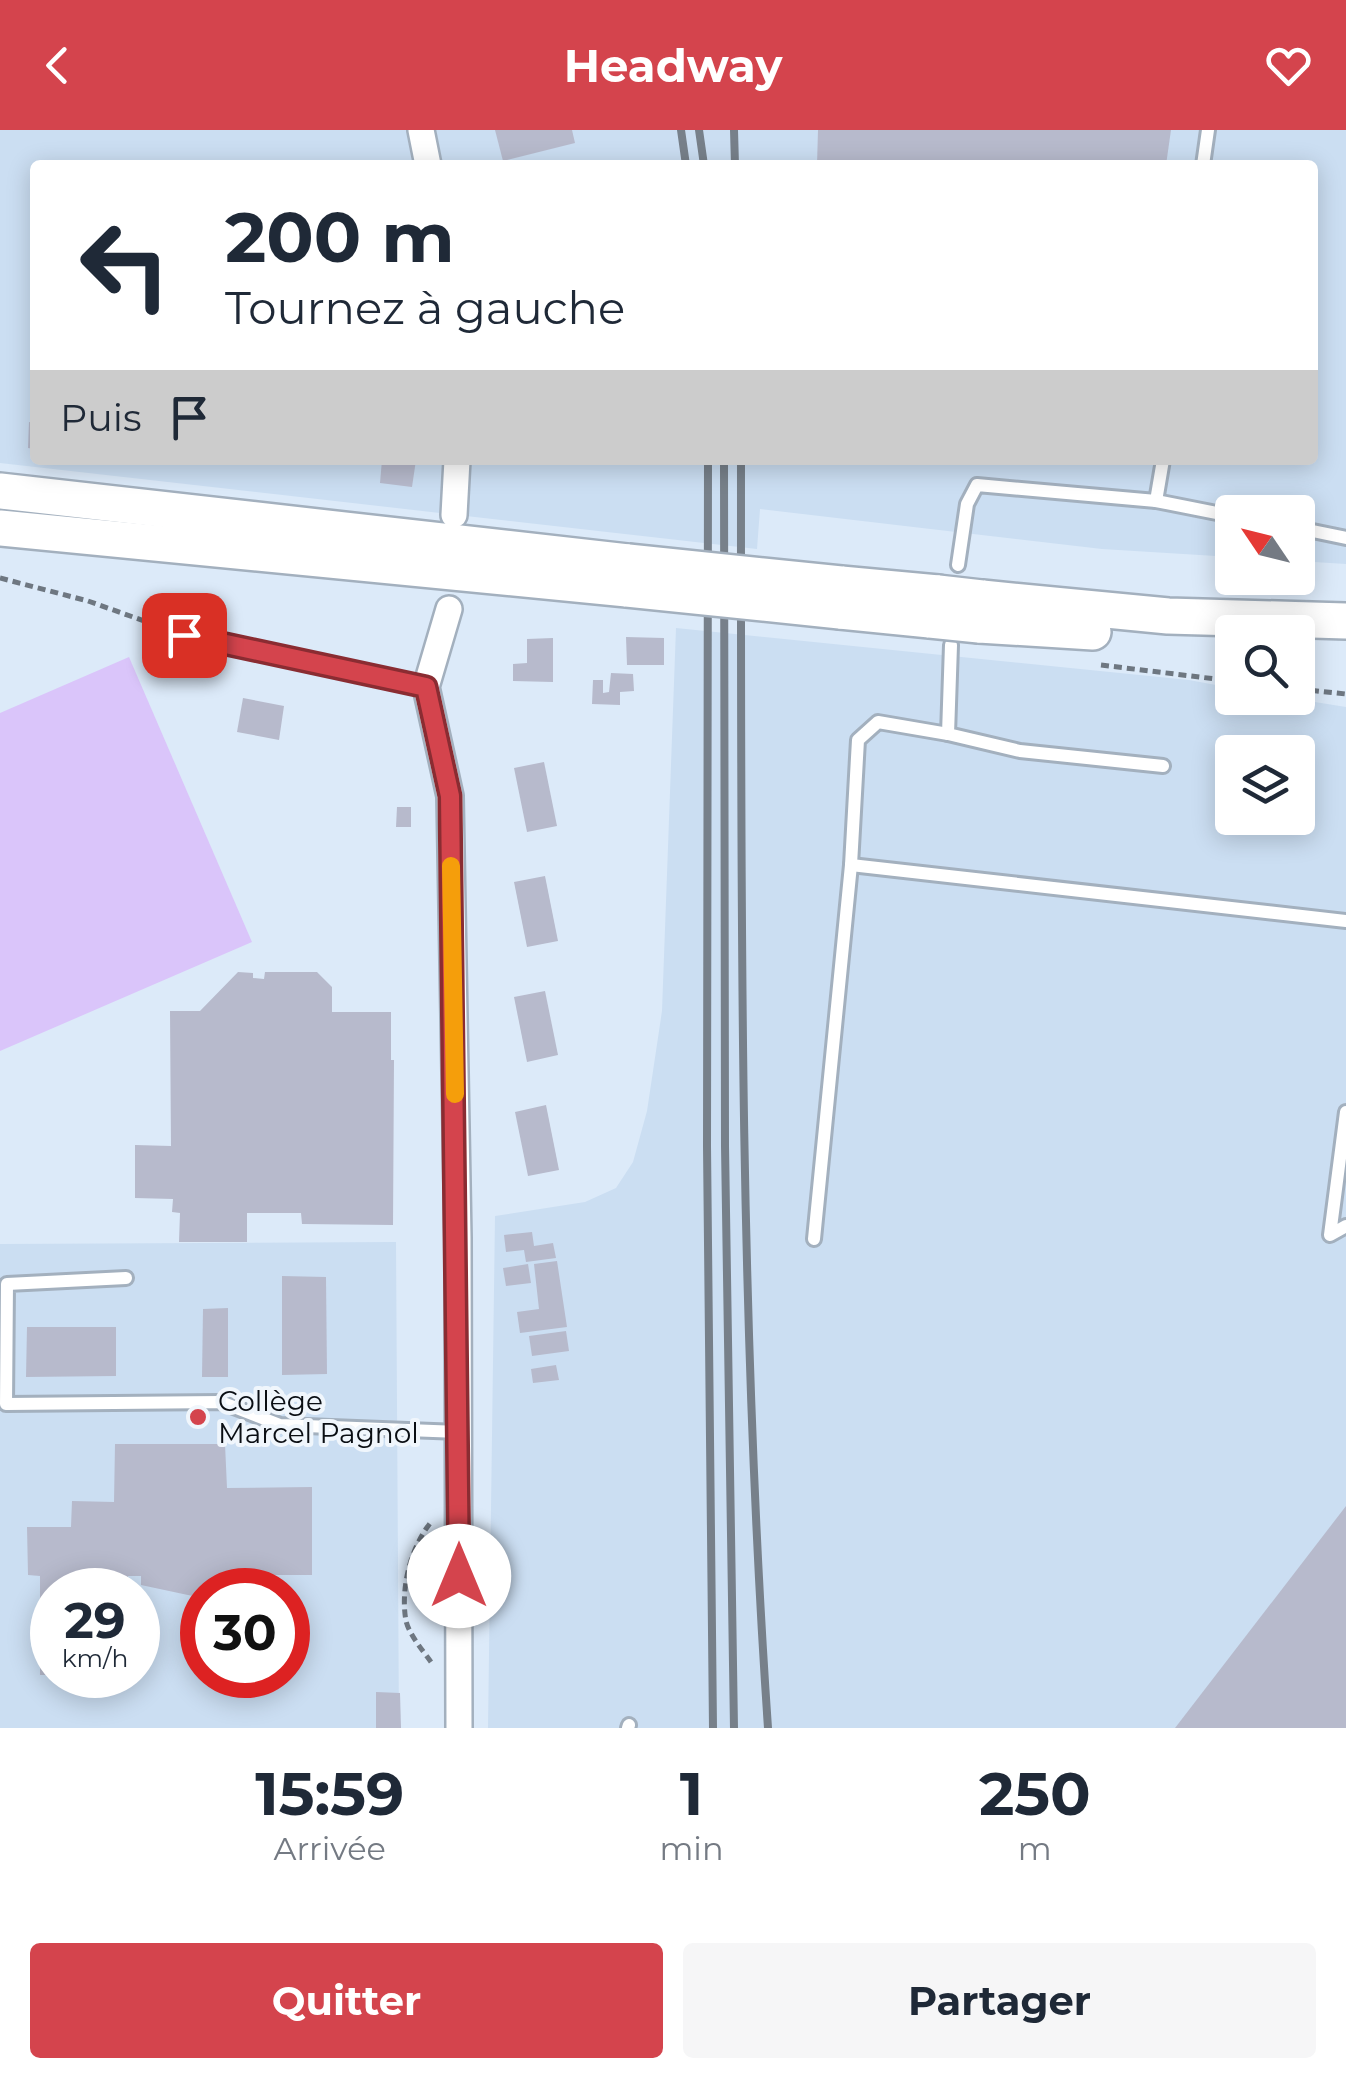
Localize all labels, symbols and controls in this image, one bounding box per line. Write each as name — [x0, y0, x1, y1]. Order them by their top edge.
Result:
icon: back — [30, 38, 85, 93]
text: Headway — [564, 38, 782, 93]
icon: heart — [1261, 38, 1316, 93]
text: 200 m — [225, 194, 455, 280]
icon: left — [60, 200, 190, 330]
text: Tournez à gauche — [225, 280, 625, 335]
icon: arrive — [162, 390, 217, 445]
text: Puis — [60, 394, 142, 441]
north arrow — [1215, 495, 1315, 595]
map controls — [1215, 495, 1315, 835]
pin — [142, 593, 227, 678]
icon: arrive — [157, 608, 212, 663]
button: search — [1215, 615, 1315, 715]
button: layers — [1215, 735, 1315, 835]
place label: Collège Marcel Pagnol — [218, 1384, 419, 1450]
marker: Collège Marcel Pagnol — [187, 1406, 209, 1428]
position arrow — [407, 1524, 511, 1628]
speed limit sign: 30 — [180, 1568, 310, 1698]
text: 29 — [64, 1590, 126, 1651]
text: km/h — [62, 1643, 128, 1673]
text: 15:59 — [255, 1757, 404, 1830]
text: 1 — [680, 1757, 703, 1830]
text: 250 — [979, 1757, 1091, 1830]
text: Arrivée — [274, 1829, 386, 1868]
text: min — [659, 1829, 724, 1868]
text: m — [1018, 1829, 1052, 1868]
button: Quitter — [30, 1943, 663, 2058]
button: Partager — [683, 1943, 1316, 2058]

